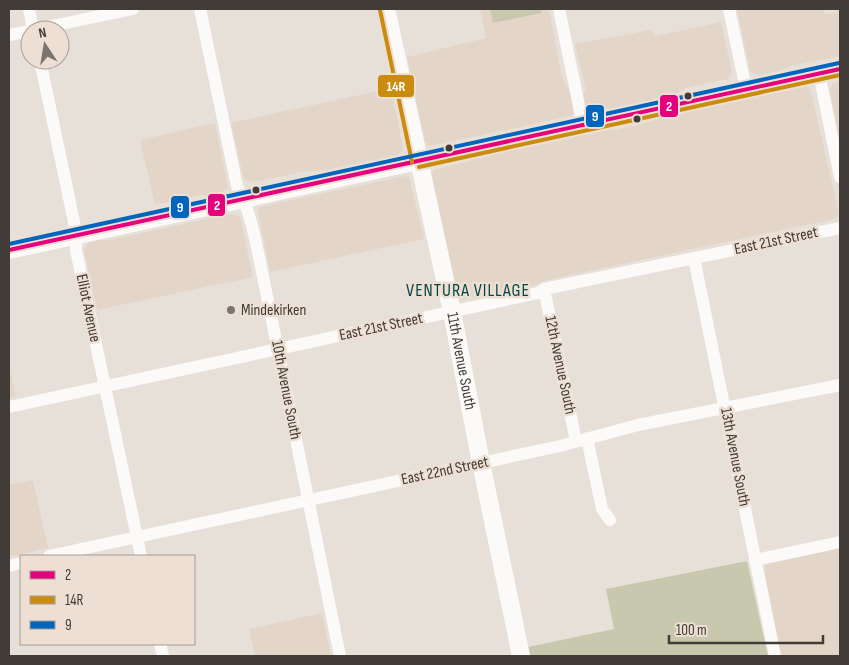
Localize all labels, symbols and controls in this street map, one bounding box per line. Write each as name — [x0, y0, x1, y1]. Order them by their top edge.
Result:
north arrow — [20, 20, 70, 70]
text: N — [37, 24, 48, 42]
line badge: 14R — [377, 74, 415, 98]
text: 14R — [387, 78, 406, 95]
unlabelled marker — [683, 91, 693, 101]
line badge: 2 — [659, 94, 679, 118]
text: 2 — [666, 98, 672, 115]
line badge: 9 — [585, 104, 605, 128]
text: 9 — [592, 108, 599, 125]
unlabelled marker — [632, 114, 642, 124]
unlabelled marker — [444, 143, 454, 153]
unlabelled marker — [251, 185, 261, 195]
line badge: 2 — [207, 193, 226, 217]
line badge: 9 — [170, 195, 190, 219]
text: 2 — [214, 197, 220, 214]
text: 9 — [177, 199, 184, 216]
street label: East 21st Street — [733, 223, 820, 259]
street label: Elliot Avenue — [72, 272, 104, 344]
district label: VENTURA VILLAGE — [406, 280, 530, 301]
place label: Mindekirken — [241, 301, 306, 320]
marker: Mindekirken — [225, 304, 237, 316]
street label: East 21st Street — [338, 309, 425, 345]
street label: 11th Avenue South — [443, 311, 480, 411]
street label: 12th Avenue South — [540, 314, 580, 416]
street label: 10th Avenue South — [267, 339, 305, 441]
street label: 13th Avenue South — [716, 406, 754, 508]
street label: East 22nd Street — [400, 452, 490, 490]
legend — [20, 555, 195, 645]
text: 2 — [65, 566, 71, 585]
text: 14R — [65, 591, 84, 610]
scale bar — [669, 612, 823, 644]
text: 9 — [65, 616, 72, 635]
text: 100 m — [676, 621, 707, 640]

